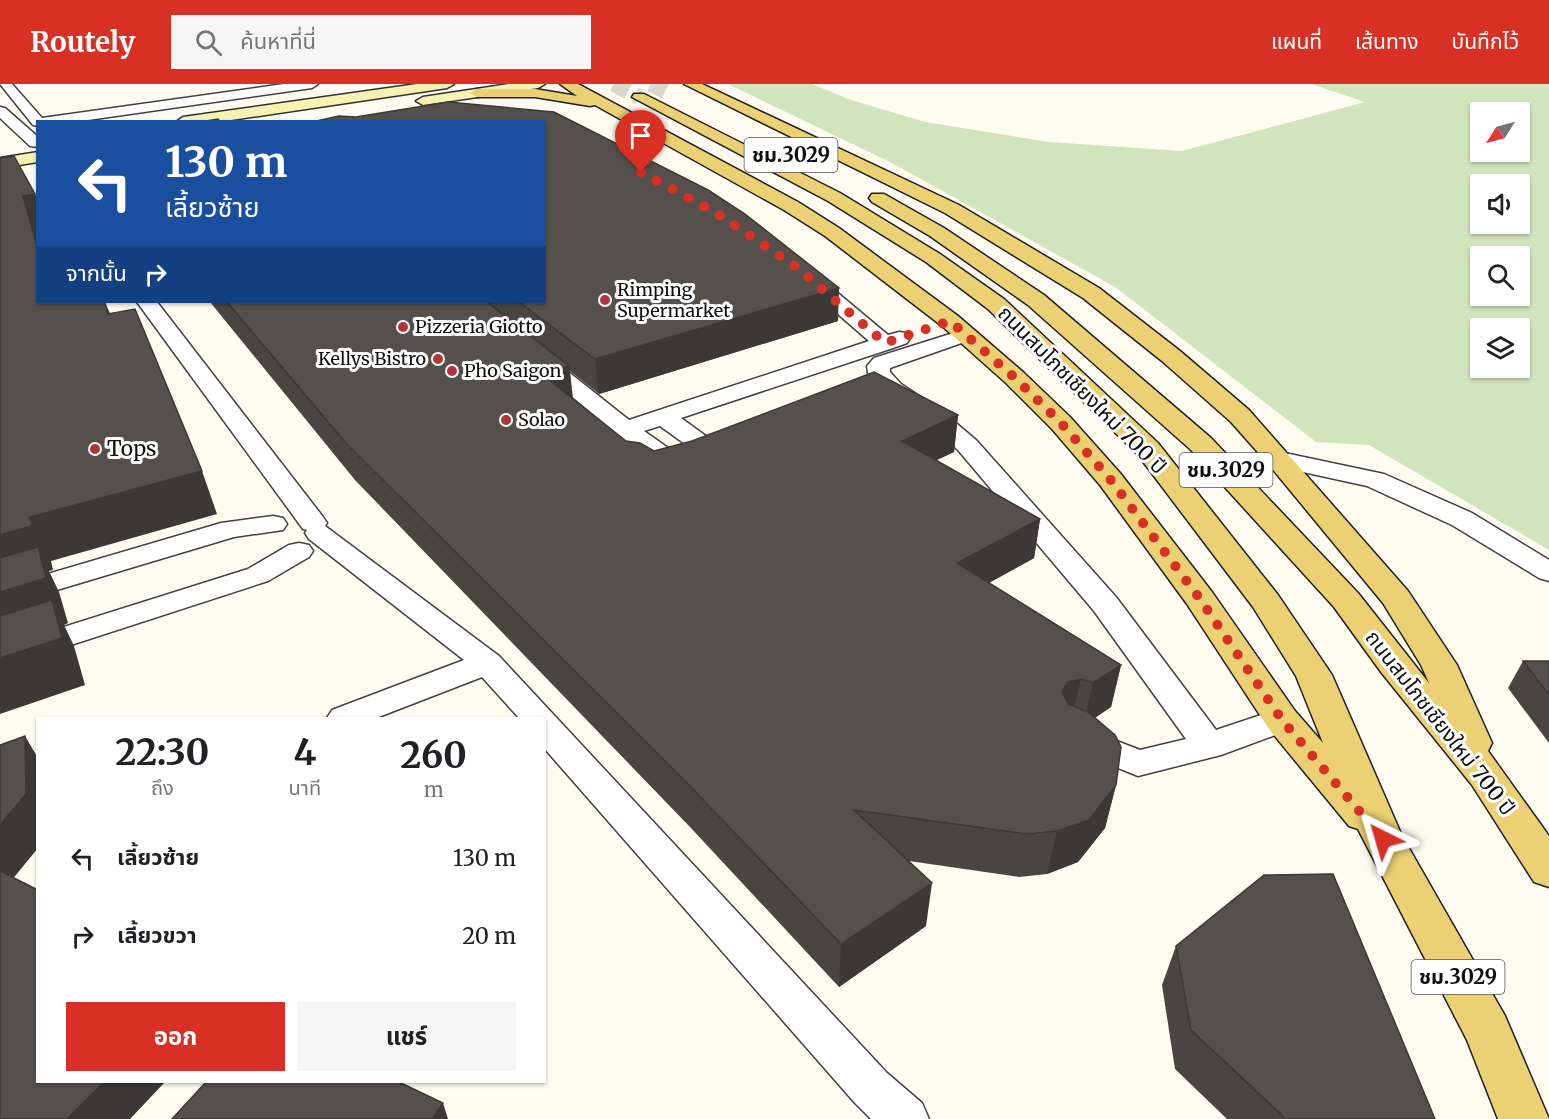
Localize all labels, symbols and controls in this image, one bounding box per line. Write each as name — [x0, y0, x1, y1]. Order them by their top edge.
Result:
search box — [171, 15, 591, 69]
text: Routely — [30, 24, 135, 60]
icon: search — [192, 26, 225, 59]
text: ค้นหาที่นี่ — [240, 27, 316, 55]
text: แผนที่ — [1271, 28, 1322, 55]
text: เส้นทาง — [1355, 28, 1419, 55]
text: บันทึกไว้ — [1452, 28, 1519, 55]
north arrow — [1470, 102, 1530, 162]
map controls — [1470, 102, 1530, 378]
pin — [615, 110, 666, 172]
icon: arrive — [624, 119, 657, 152]
text: 130 m — [165, 136, 287, 188]
road number: ชม.3029 — [744, 138, 838, 172]
icon: left — [66, 144, 144, 222]
button: sound — [1470, 174, 1530, 234]
text: เลี้ยวซ้าย — [165, 190, 259, 224]
button: search — [1470, 246, 1530, 306]
icon: right — [139, 258, 172, 291]
text: จากนั้น — [66, 259, 127, 287]
place label: Rimping Supermarket — [617, 278, 730, 322]
marker: Rimping Supermarket — [598, 293, 612, 307]
street label: ถนนสมโภชเชียงใหม่ 700 ปี — [992, 300, 1172, 480]
place label: Pizzeria Giotto — [415, 315, 543, 338]
button: layers — [1470, 318, 1530, 378]
marker: Pizzeria Giotto — [396, 320, 410, 334]
place label: Kellys Bistro — [318, 347, 426, 370]
marker: Kellys Bistro — [431, 352, 445, 366]
place label: Pho Saigon — [464, 359, 561, 382]
marker: Pho Saigon — [445, 364, 459, 378]
place label: Solao — [518, 408, 565, 431]
marker: Solao — [499, 413, 513, 427]
place label: Tops — [107, 435, 156, 462]
marker: Tops — [88, 442, 102, 456]
road number: ชม.3029 — [1180, 453, 1272, 487]
street label: ถนนสมโภชเชียงใหม่ 700 ปี — [1360, 625, 1521, 821]
text: 22:30 — [115, 730, 209, 775]
text: 4 — [293, 730, 316, 775]
text: 260 — [400, 733, 467, 778]
text: ถึง — [151, 775, 174, 800]
text: นาที — [289, 775, 321, 800]
text: m — [424, 777, 444, 802]
position arrow — [1351, 807, 1415, 871]
icon: left — [66, 842, 99, 875]
text: เลี้ยวซ้าย — [117, 843, 199, 871]
text: 130 m — [453, 844, 516, 872]
icon: right — [66, 920, 99, 953]
text: เลี้ยวขวา — [117, 921, 197, 949]
text: 20 m — [462, 922, 516, 950]
road number: ชม.3029 — [1412, 960, 1504, 994]
button: ออก — [66, 1002, 285, 1071]
button: แชร์ — [297, 1002, 516, 1071]

